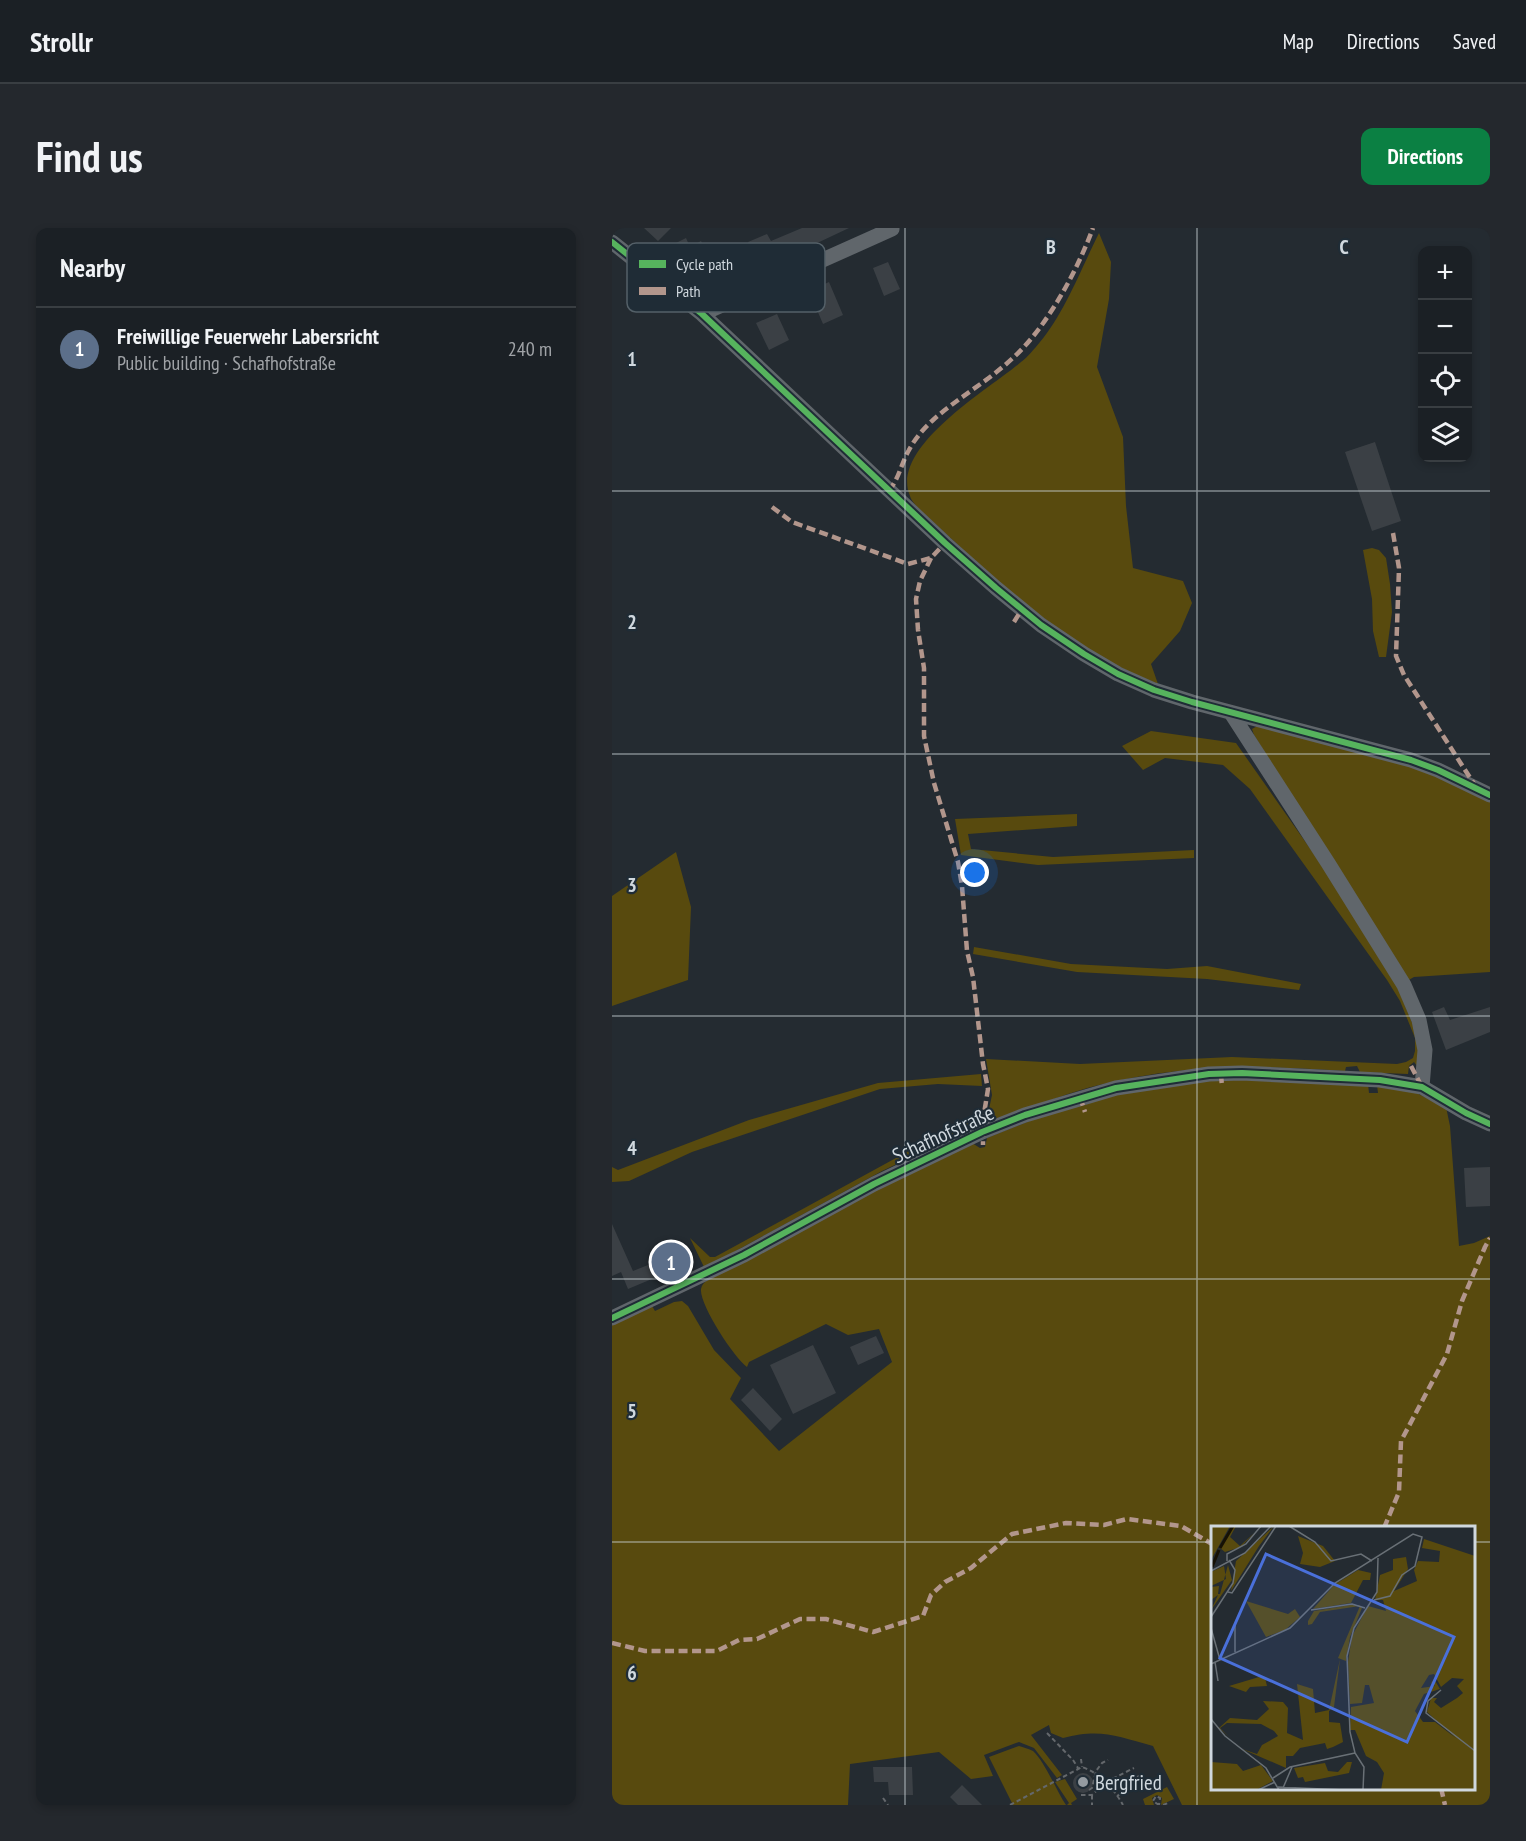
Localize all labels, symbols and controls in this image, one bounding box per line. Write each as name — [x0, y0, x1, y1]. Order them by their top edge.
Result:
text: Strollr — [30, 23, 93, 60]
text: Map — [1283, 28, 1314, 55]
text: Directions — [1347, 28, 1420, 55]
text: Saved — [1453, 28, 1496, 55]
button: Directions — [1361, 128, 1490, 185]
text: Find us — [36, 129, 143, 184]
text: B — [1046, 234, 1056, 260]
text: C — [1339, 234, 1349, 260]
legend — [627, 243, 825, 312]
map controls — [1418, 246, 1472, 462]
button: + — [1418, 246, 1472, 300]
text: Nearby — [60, 251, 125, 284]
text: Cycle path — [676, 254, 733, 274]
text: Path — [676, 281, 701, 301]
button: − — [1418, 300, 1472, 354]
text: Freiwillige Feuerwehr Labersricht — [117, 322, 379, 350]
text: 1 — [75, 336, 84, 362]
text: 240 m — [508, 336, 552, 362]
text: 1 — [627, 346, 637, 372]
text: Public building · Schafhofstraße — [117, 350, 336, 376]
button: locate — [1418, 354, 1472, 408]
button: layers — [1418, 408, 1472, 462]
text: 2 — [627, 609, 637, 635]
your location — [960, 858, 989, 887]
text: 3 — [627, 872, 637, 898]
street label: Schafhofstraße — [888, 1099, 998, 1169]
text: 4 — [627, 1135, 637, 1161]
pin: 1 — [652, 1240, 690, 1284]
text: 5 — [627, 1398, 637, 1424]
inset map — [1211, 1526, 1475, 1790]
text: 6 — [627, 1660, 637, 1686]
place label: Bergfried — [1095, 1769, 1162, 1796]
marker: Bergfried — [1076, 1775, 1090, 1789]

